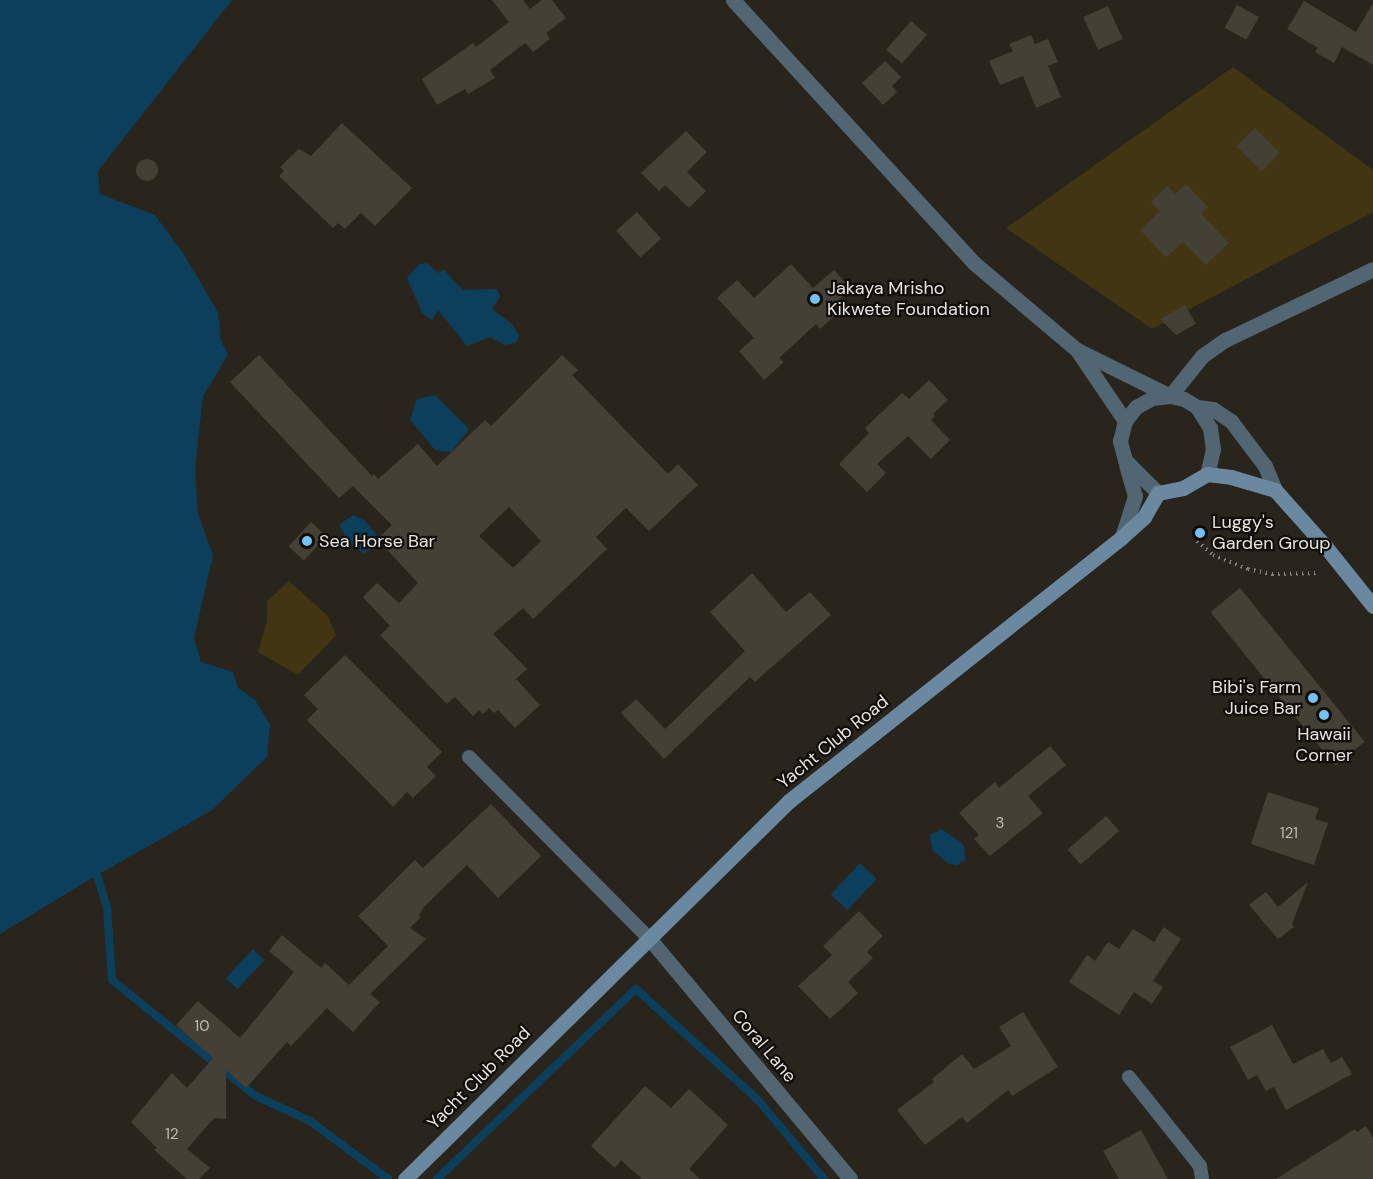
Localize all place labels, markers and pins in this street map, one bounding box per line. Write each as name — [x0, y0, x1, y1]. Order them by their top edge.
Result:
place label: Jakaya Mrisho Kikwete Foundation — [827, 278, 990, 320]
marker: Jakaya Mrisho Kikwete Foundation — [808, 292, 822, 306]
place label: Luggy's Garden Group — [1212, 512, 1331, 554]
marker: Luggy's Garden Group — [1193, 526, 1207, 540]
place label: Sea Horse Bar — [319, 530, 435, 552]
marker: Sea Horse Bar — [300, 534, 314, 548]
place label: Bibi's Farm Juice Bar — [1212, 677, 1301, 720]
marker: Bibi's Farm Juice Bar — [1306, 691, 1320, 705]
marker: Hawaii Corner — [1317, 708, 1331, 722]
place label: Hawaii Corner — [1295, 724, 1353, 766]

